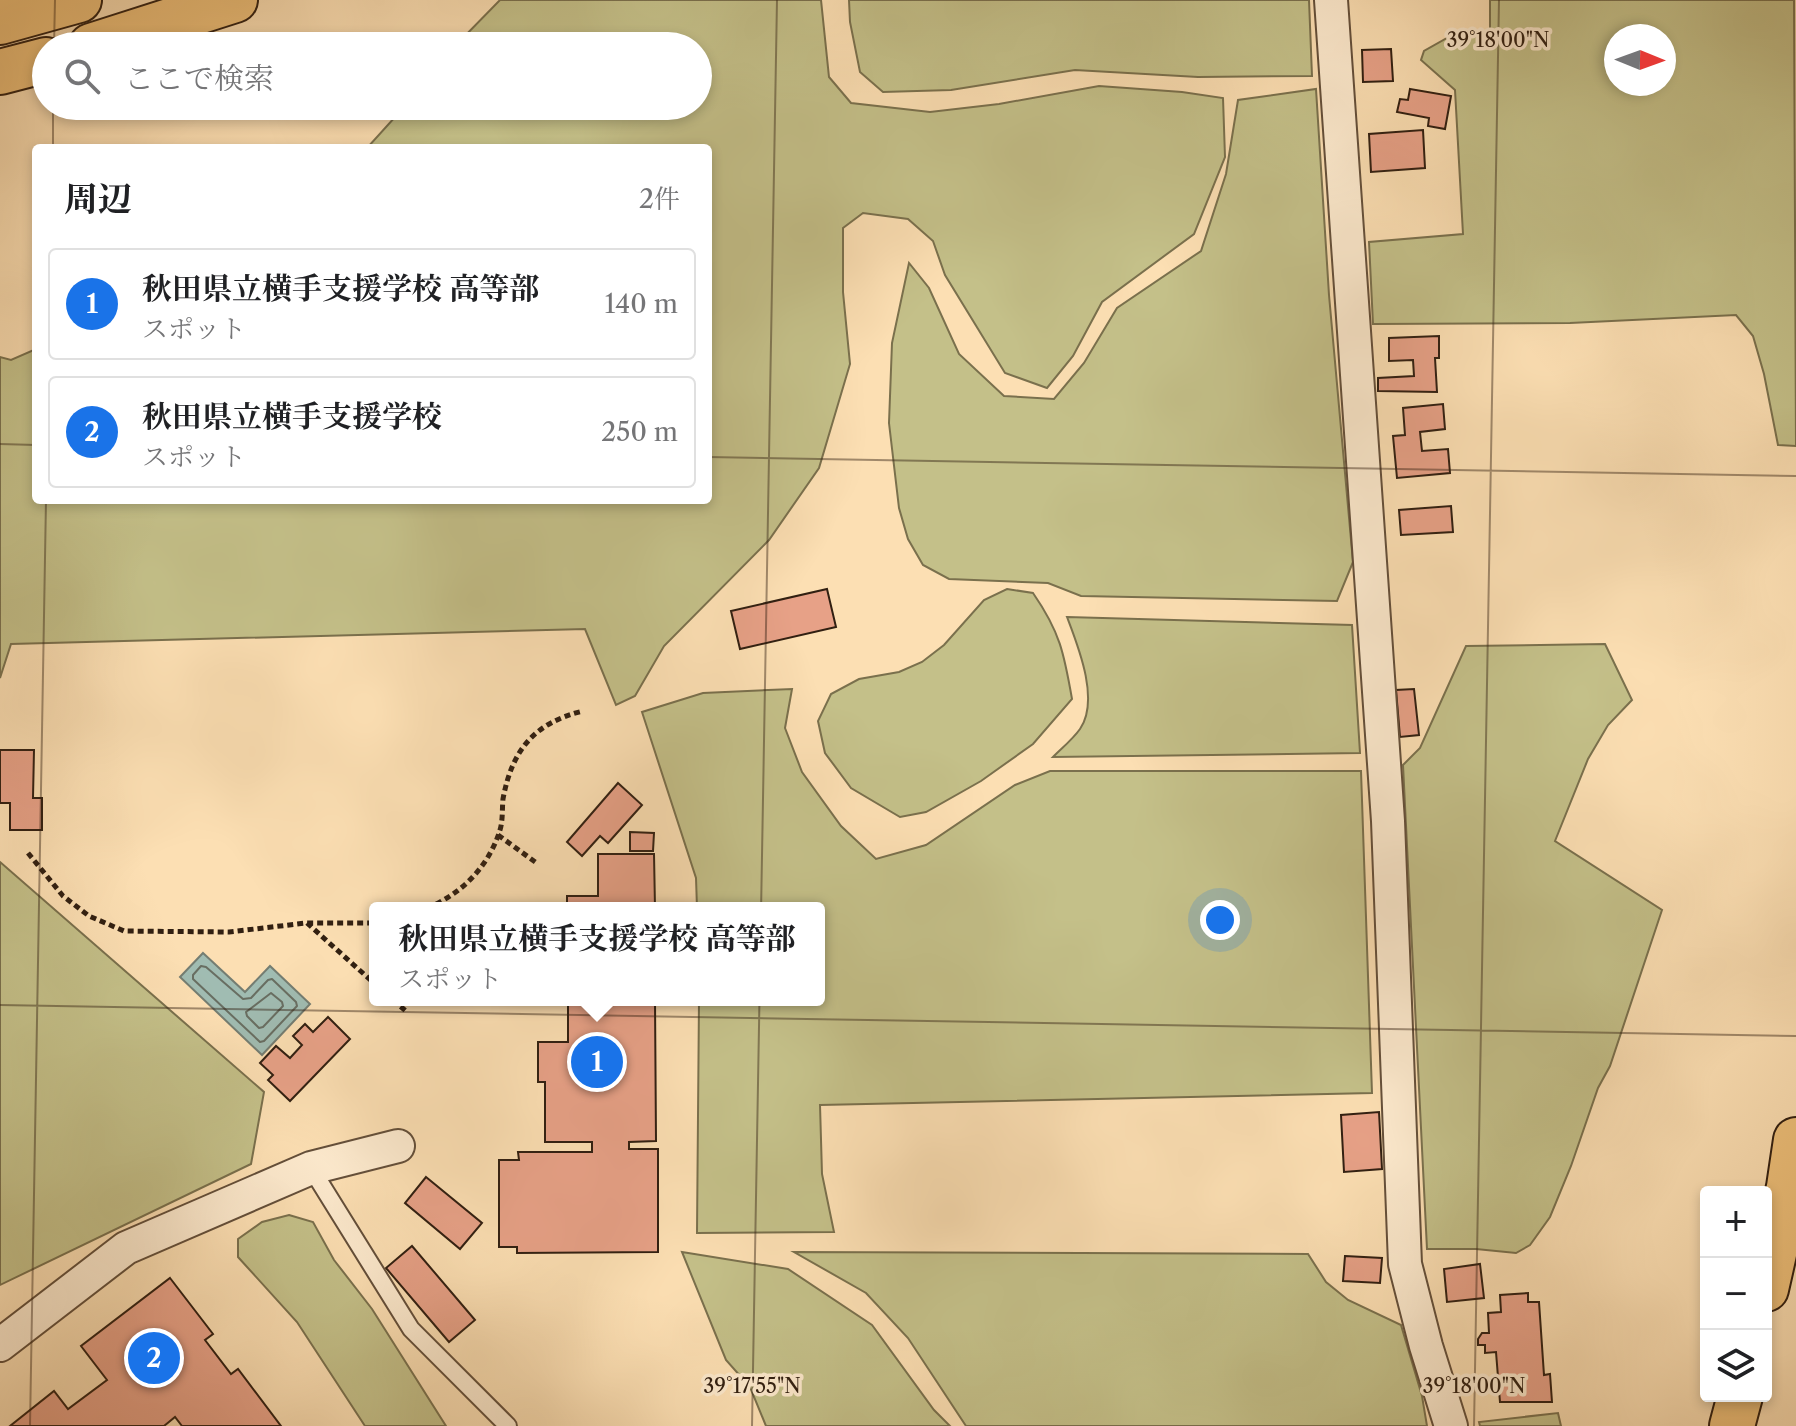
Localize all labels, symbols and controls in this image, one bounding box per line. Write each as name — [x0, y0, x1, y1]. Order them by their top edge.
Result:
north arrow — [1604, 24, 1676, 96]
text: 39°18'00"N — [1446, 28, 1550, 52]
search box — [32, 32, 712, 120]
icon: search — [60, 54, 104, 98]
text: ここで検索 — [124, 60, 274, 97]
text: 周辺 — [64, 178, 132, 220]
text: 2件 — [639, 183, 680, 215]
text: 秋田県立横手支援学校 高等部 — [142, 270, 540, 307]
text: 1 — [86, 288, 98, 320]
text: 140 m — [604, 288, 678, 320]
text: スポット — [142, 313, 246, 345]
text: 秋田県立横手支援学校 — [142, 398, 442, 435]
text: 2 — [84, 416, 100, 448]
text: 250 m — [601, 416, 678, 448]
text: スポット — [142, 441, 246, 473]
your location — [1200, 900, 1240, 940]
popup — [369, 902, 825, 1006]
text: 秋田県立横手支援学校 高等部 — [398, 920, 796, 957]
text: スポット — [398, 963, 502, 995]
pin: 1 — [571, 1032, 623, 1092]
map controls — [1700, 1186, 1772, 1402]
button: + — [1700, 1186, 1772, 1258]
button: − — [1700, 1258, 1772, 1330]
pin: 2 — [128, 1328, 180, 1388]
button: layers — [1700, 1330, 1772, 1402]
text: 39°17'55"N — [703, 1374, 801, 1398]
text: 39°18'00"N — [1422, 1374, 1526, 1398]

